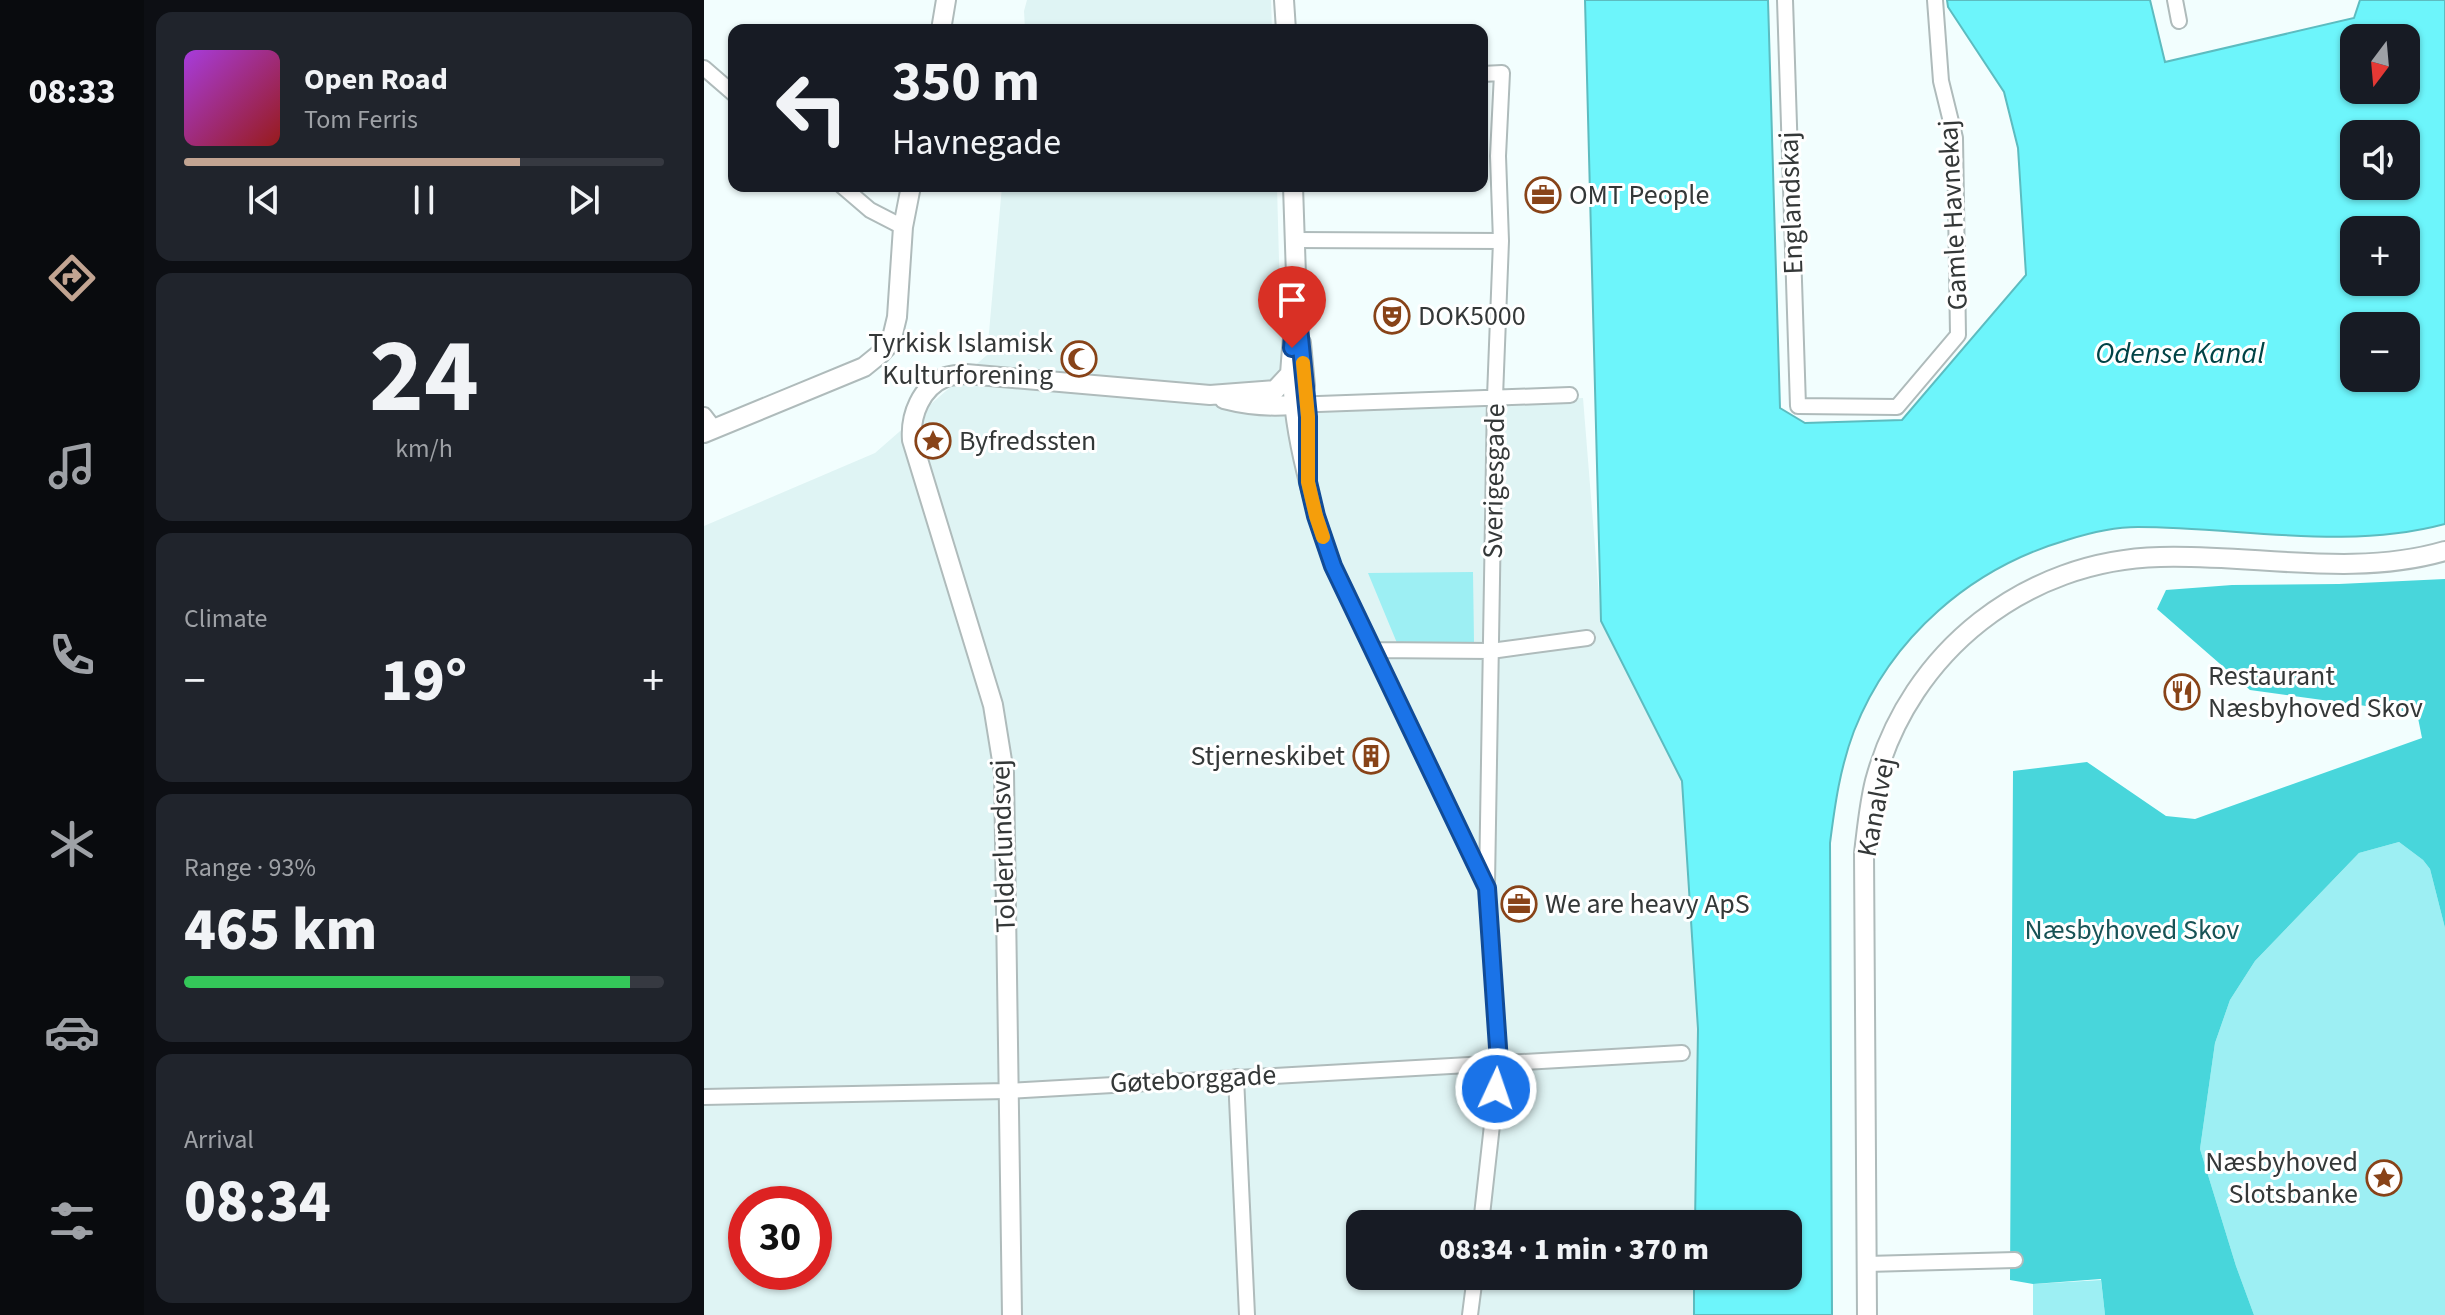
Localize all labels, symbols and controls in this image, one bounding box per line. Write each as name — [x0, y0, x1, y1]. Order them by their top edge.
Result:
north arrow — [2340, 24, 2420, 104]
map controls — [2340, 24, 2420, 392]
text: 350 m — [892, 43, 1040, 122]
icon: left — [760, 56, 864, 160]
text: Open Road — [304, 58, 448, 101]
text: 08:33 — [29, 66, 115, 117]
text: Tom Ferris — [304, 101, 418, 138]
text: Havnegade — [892, 117, 1061, 168]
street label: Gamle Havnekaj — [1928, 119, 1978, 311]
button: sound — [2340, 120, 2420, 200]
street label: Englandskaj — [1769, 131, 1813, 275]
place label: OMT People — [1569, 175, 1709, 215]
office icon: OMT People — [1524, 176, 1562, 214]
icon: previous — [242, 178, 286, 222]
icon: pause — [402, 178, 446, 222]
icon: next — [562, 178, 606, 222]
button: + — [2340, 216, 2420, 296]
icon: directions — [44, 250, 100, 306]
pin — [1258, 266, 1326, 348]
icon: arrive — [1270, 278, 1314, 322]
place label: DOK5000 — [1418, 296, 1526, 336]
theatre icon: DOK5000 — [1373, 297, 1411, 335]
text: 24 — [369, 304, 479, 452]
button: − — [2340, 312, 2420, 392]
place label: Tyrkisk Islamisk Kulturforening — [868, 323, 1053, 395]
water label: Odense Kanal — [2095, 332, 2265, 375]
mosque icon: Tyrkisk Islamisk Kulturforening — [1060, 340, 1098, 378]
street label: Sverigesgade — [1473, 403, 1515, 559]
place label: Byfredssten — [959, 421, 1096, 461]
place icon: Byfredssten — [914, 422, 952, 460]
text: km/h — [395, 430, 453, 467]
icon: music — [44, 438, 100, 494]
text: Climate — [184, 600, 268, 637]
icon: phone — [44, 627, 100, 683]
text: 19° — [381, 639, 467, 724]
text: − — [184, 650, 206, 713]
text: + — [642, 650, 664, 713]
place label: Restaurant Næsbyhoved Skov — [2208, 656, 2423, 728]
restaurant icon: Restaurant Næsbyhoved Skov — [2163, 673, 2201, 711]
place label: Stjerneskibet — [1190, 736, 1346, 776]
building icon: Stjerneskibet — [1352, 737, 1390, 775]
street label: Kanalvej — [1847, 754, 1905, 860]
street label: Tolderlundsvej — [980, 759, 1026, 933]
icon: climate — [44, 816, 100, 872]
text: Range · 93% — [184, 849, 316, 886]
place label: We are heavy ApS — [1545, 884, 1750, 924]
office icon: We are heavy ApS — [1500, 885, 1538, 923]
text: 465 km — [184, 888, 377, 973]
park label: Næsbyhoved Skov — [2025, 910, 2239, 950]
icon: car — [44, 1004, 100, 1060]
position arrow — [1454, 1047, 1538, 1131]
street label: Gøteborggade — [1109, 1055, 1277, 1103]
text: Arrival — [184, 1121, 254, 1158]
place label: Næsbyhoved Slotsbanke — [2205, 1142, 2358, 1214]
place icon: Næsbyhoved Slotsbanke — [2365, 1159, 2403, 1197]
text: 08:34 — [184, 1160, 331, 1245]
speed limit sign: 30 — [728, 1186, 832, 1290]
icon: filters — [44, 1193, 100, 1249]
text: 08:34 · 1 min · 370 m — [1439, 1228, 1709, 1271]

